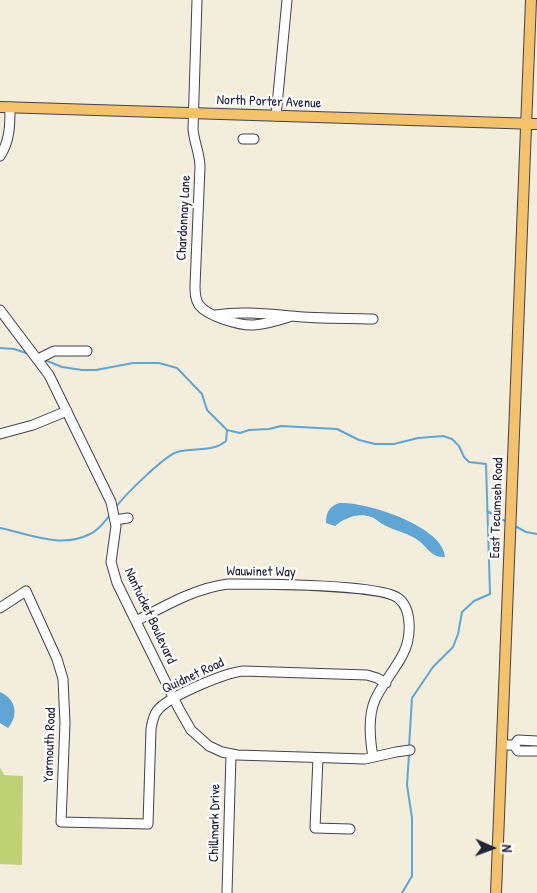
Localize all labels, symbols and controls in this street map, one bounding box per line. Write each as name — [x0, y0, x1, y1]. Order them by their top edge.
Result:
street label: North Porter Avenue — [216, 92, 322, 112]
street label: Chardonnay Lane — [173, 175, 195, 261]
street label: East Tecumseh Road — [487, 457, 507, 559]
street label: Wauwinet Way — [226, 563, 296, 581]
street label: Nantucket Boulevard — [120, 565, 180, 667]
street label: Quidnet Road — [159, 654, 227, 698]
street label: Yarmouth Road — [40, 707, 60, 783]
street label: Chillmark Drive — [206, 784, 224, 862]
north arrow — [467, 823, 517, 873]
text: N — [498, 844, 517, 853]

